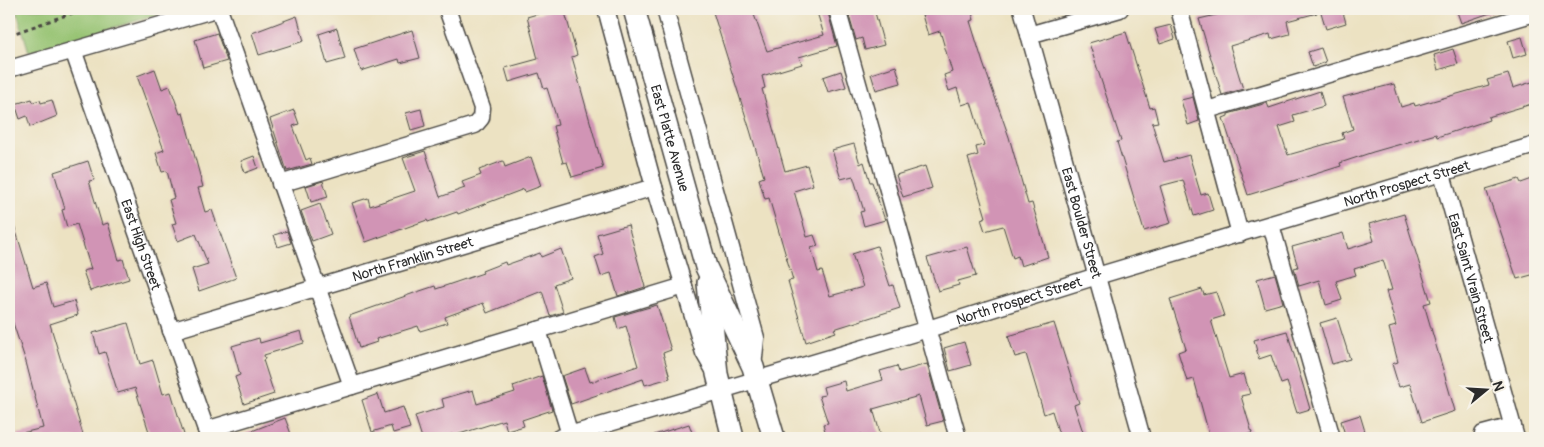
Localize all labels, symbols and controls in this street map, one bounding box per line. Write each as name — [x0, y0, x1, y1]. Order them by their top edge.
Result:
street label: East Platte Avenue — [647, 83, 693, 194]
street label: North Prospect Street — [1342, 156, 1472, 210]
street label: East Boulder Street — [1058, 165, 1106, 281]
street label: East High Street — [117, 197, 165, 292]
street label: East Saint Vrain Street — [1445, 211, 1497, 345]
street label: North Franklin Street — [350, 233, 475, 285]
street label: North Prospect Street — [954, 273, 1084, 328]
north arrow — [1462, 364, 1512, 414]
text: N — [1488, 379, 1507, 393]

